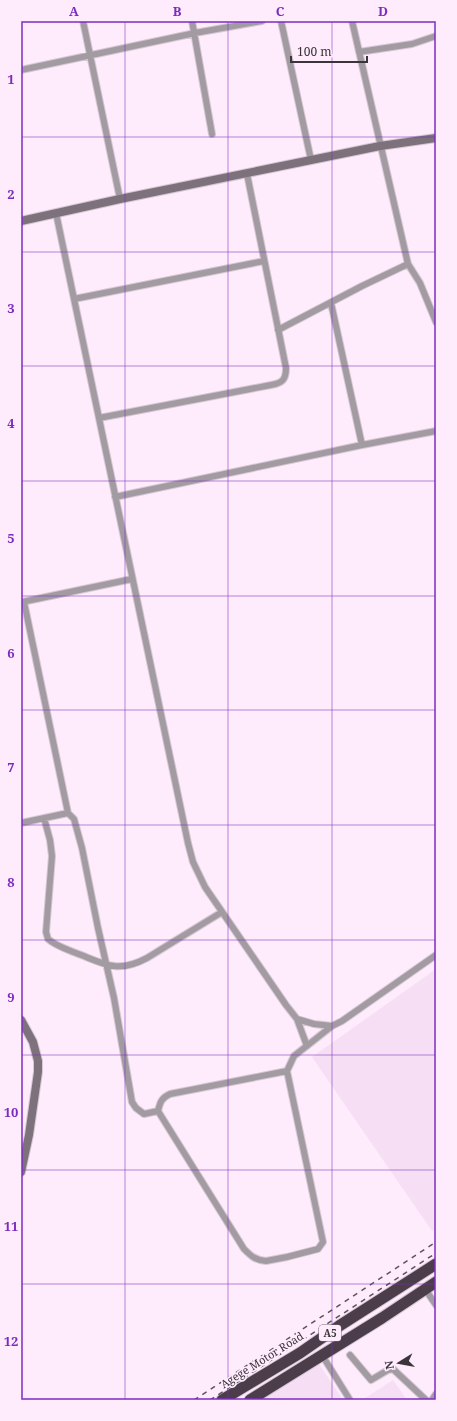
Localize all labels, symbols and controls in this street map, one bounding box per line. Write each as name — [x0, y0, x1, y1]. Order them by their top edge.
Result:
text: A — [69, 2, 79, 20]
text: B — [173, 2, 182, 20]
text: C — [276, 2, 285, 20]
text: D — [378, 2, 388, 20]
scale bar — [291, 38, 367, 64]
text: 100 m — [297, 43, 332, 60]
text: 1 — [7, 70, 15, 88]
text: 2 — [7, 185, 15, 203]
text: 3 — [7, 299, 15, 317]
text: 4 — [7, 414, 15, 432]
text: 5 — [7, 529, 15, 547]
text: 6 — [7, 644, 15, 662]
text: 7 — [7, 758, 15, 776]
text: 8 — [7, 873, 15, 891]
text: 9 — [7, 988, 15, 1006]
text: 10 — [4, 1103, 18, 1121]
text: 11 — [4, 1217, 18, 1235]
road number: A5 — [319, 1325, 341, 1341]
street label: Agege Motor Road — [217, 1328, 306, 1391]
text: 12 — [4, 1332, 18, 1350]
north arrow — [379, 1343, 419, 1383]
text: N — [380, 1359, 397, 1371]

